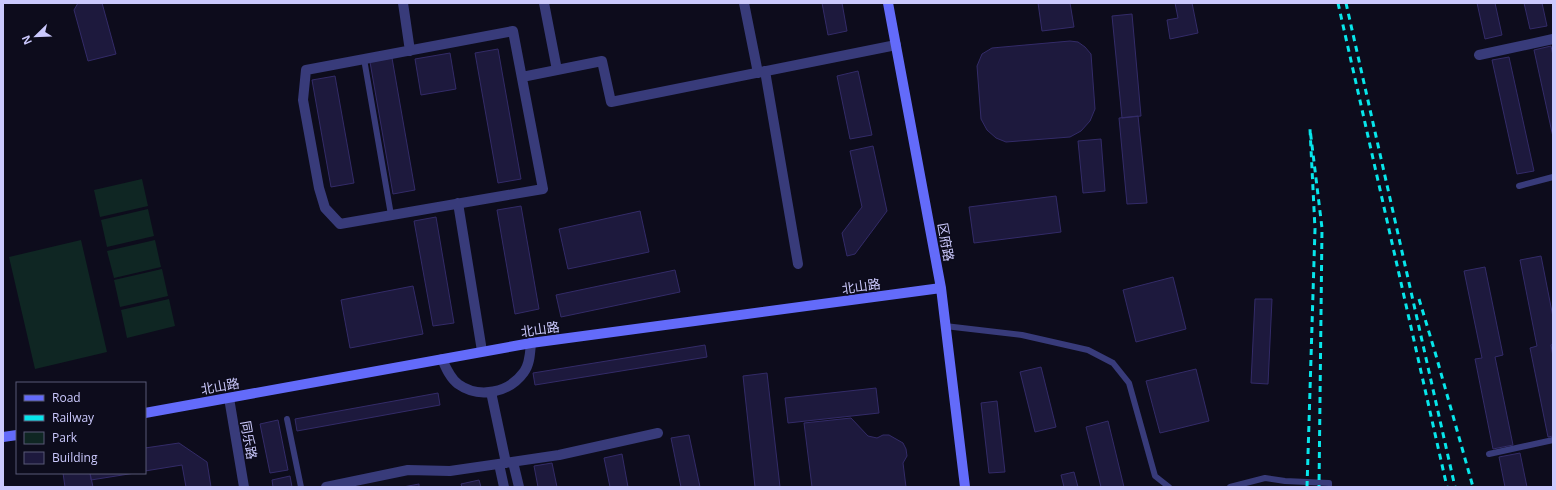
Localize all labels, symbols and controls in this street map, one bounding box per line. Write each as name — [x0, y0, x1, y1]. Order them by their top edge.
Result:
north arrow — [16, 16, 56, 56]
text: N — [18, 33, 35, 47]
street label: 区府路 — [934, 221, 958, 263]
street label: 北山路 — [840, 274, 882, 298]
street label: 北山路 — [519, 317, 561, 341]
street label: 北山路 — [199, 374, 241, 398]
legend — [16, 382, 146, 474]
text: Road — [52, 389, 81, 406]
text: Railway — [52, 409, 95, 426]
street label: 同乐路 — [237, 419, 261, 461]
text: Park — [52, 429, 78, 446]
text: Building — [52, 449, 98, 466]

